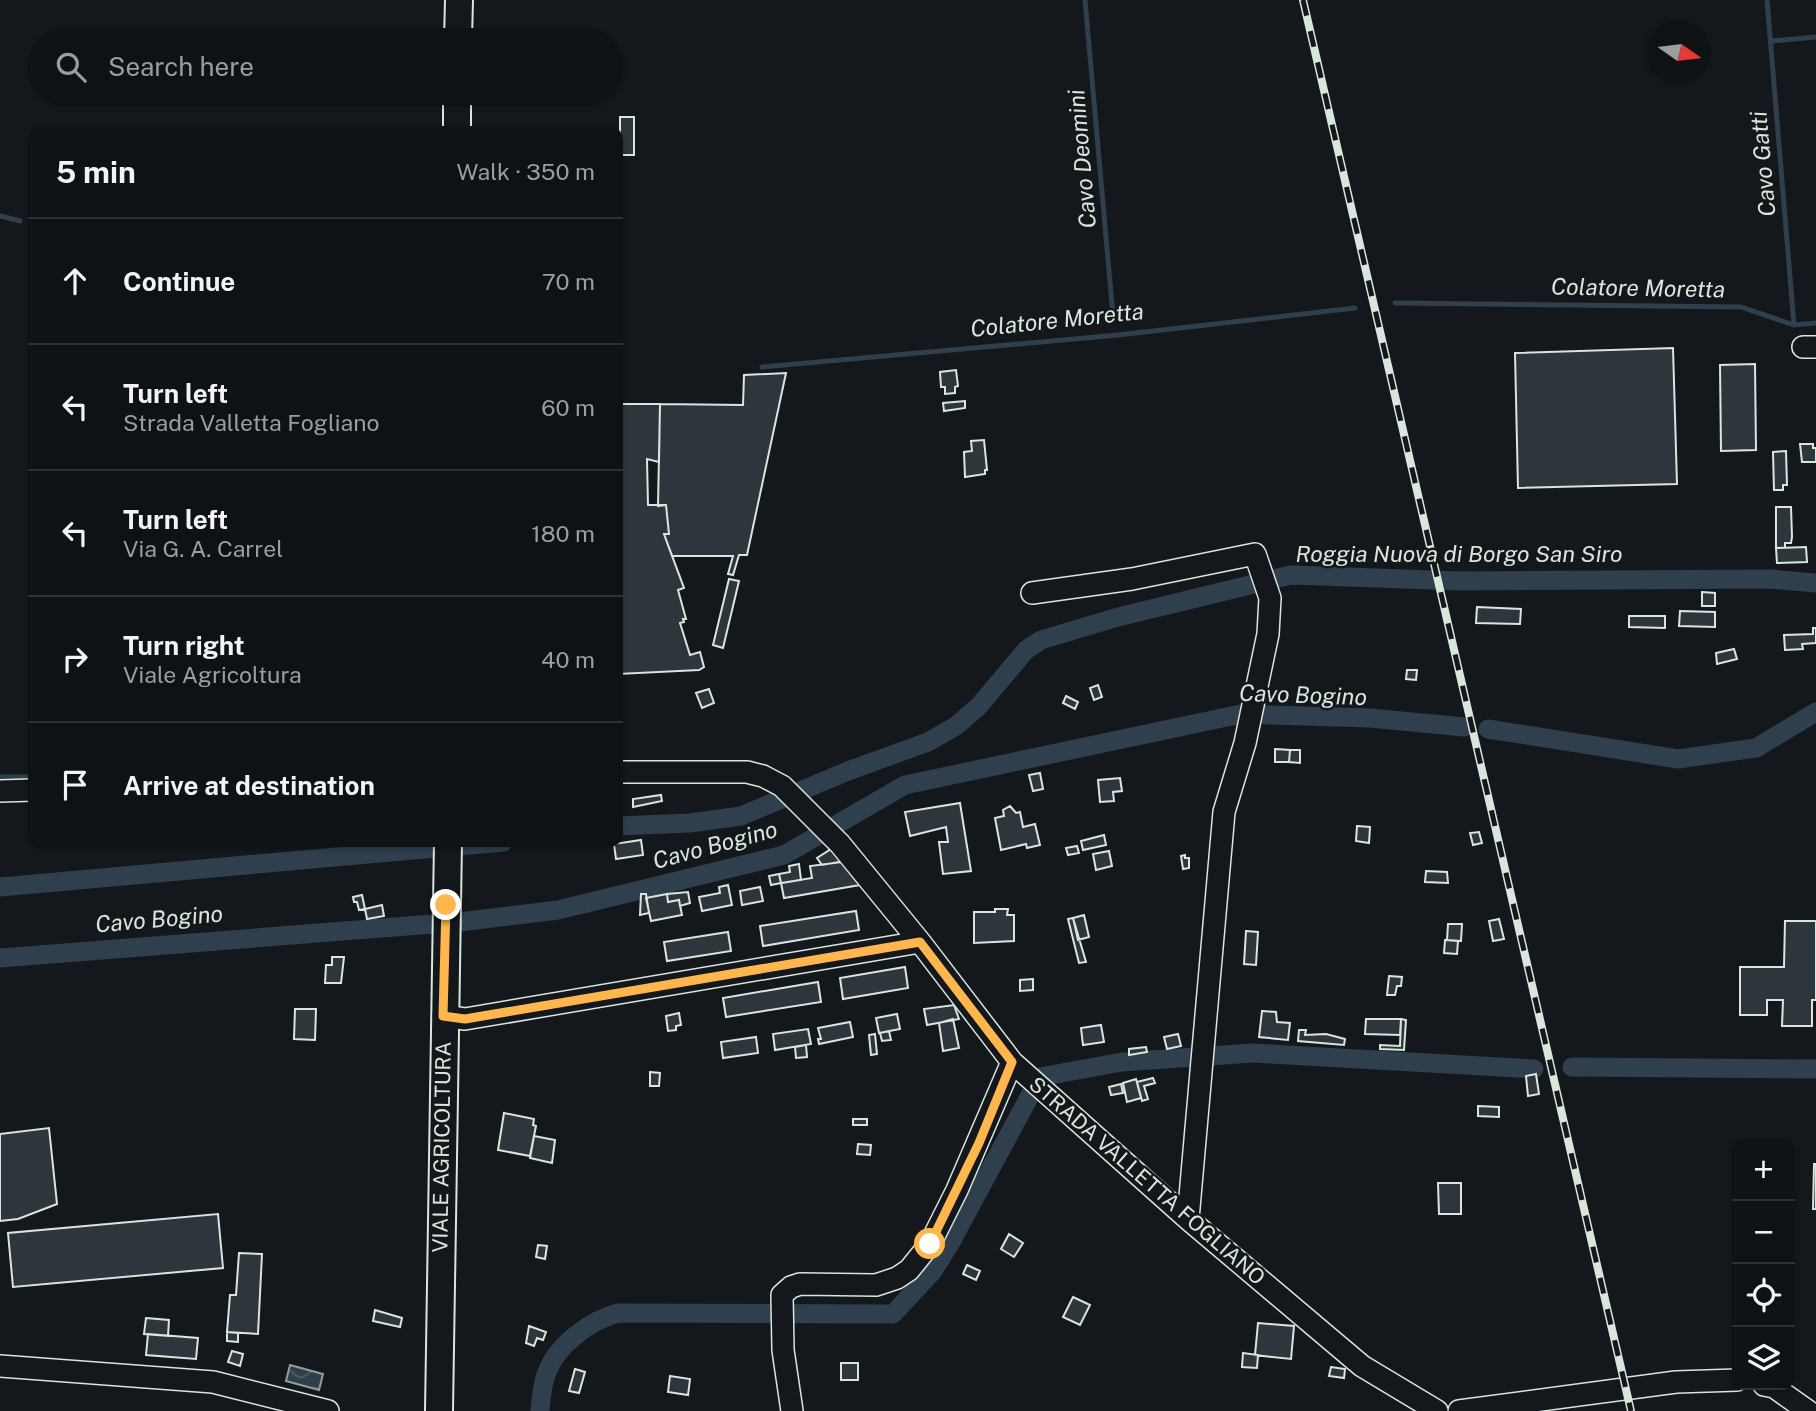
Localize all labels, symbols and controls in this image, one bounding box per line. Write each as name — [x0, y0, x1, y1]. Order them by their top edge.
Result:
north arrow — [1648, 21, 1711, 84]
search box — [28, 28, 623, 105]
icon: search — [52, 48, 90, 86]
text: Search here — [108, 51, 254, 82]
water label: Cavo Deomini — [1062, 88, 1101, 230]
water label: Cavo Gatti — [1744, 110, 1781, 218]
text: 5 min — [56, 154, 136, 190]
text: Walk · 350 m — [456, 158, 595, 185]
icon: ahead — [56, 262, 94, 300]
text: Continue — [123, 266, 235, 297]
text: 70 m — [542, 268, 595, 295]
water label: Colatore Moretta — [1551, 272, 1725, 303]
water label: Colatore Moretta — [969, 297, 1145, 342]
text: Turn left — [123, 378, 228, 409]
icon: left — [56, 388, 94, 426]
text: 60 m — [541, 394, 595, 421]
text: Strada Valletta Fogliano — [123, 409, 379, 436]
text: Turn left — [123, 504, 228, 535]
icon: left — [56, 514, 94, 552]
text: 180 m — [531, 520, 595, 547]
text: Via G. A. Carrel — [123, 535, 283, 562]
water label: Roggia Nuova di Borgo San Siro — [1296, 540, 1622, 567]
text: Turn right — [123, 630, 245, 661]
icon: right — [56, 640, 94, 678]
text: 40 m — [541, 646, 595, 673]
text: Viale Agricoltura — [123, 661, 302, 688]
water label: Cavo Bogino — [1239, 679, 1367, 710]
icon: arrive — [56, 766, 94, 804]
text: Arrive at destination — [123, 770, 375, 801]
water label: Cavo Bogino — [650, 815, 780, 874]
route end — [430, 889, 461, 920]
water label: Cavo Bogino — [94, 899, 224, 938]
street label: VIALE AGRICOLTURA — [427, 1041, 456, 1253]
street label: STRADA VALLETTA FOGLIANO — [1024, 1071, 1270, 1290]
map controls — [1732, 1138, 1795, 1390]
button: + — [1732, 1138, 1795, 1201]
button: − — [1732, 1201, 1795, 1264]
route start — [914, 1228, 945, 1259]
button: locate — [1732, 1264, 1795, 1327]
button: layers — [1732, 1327, 1795, 1390]

